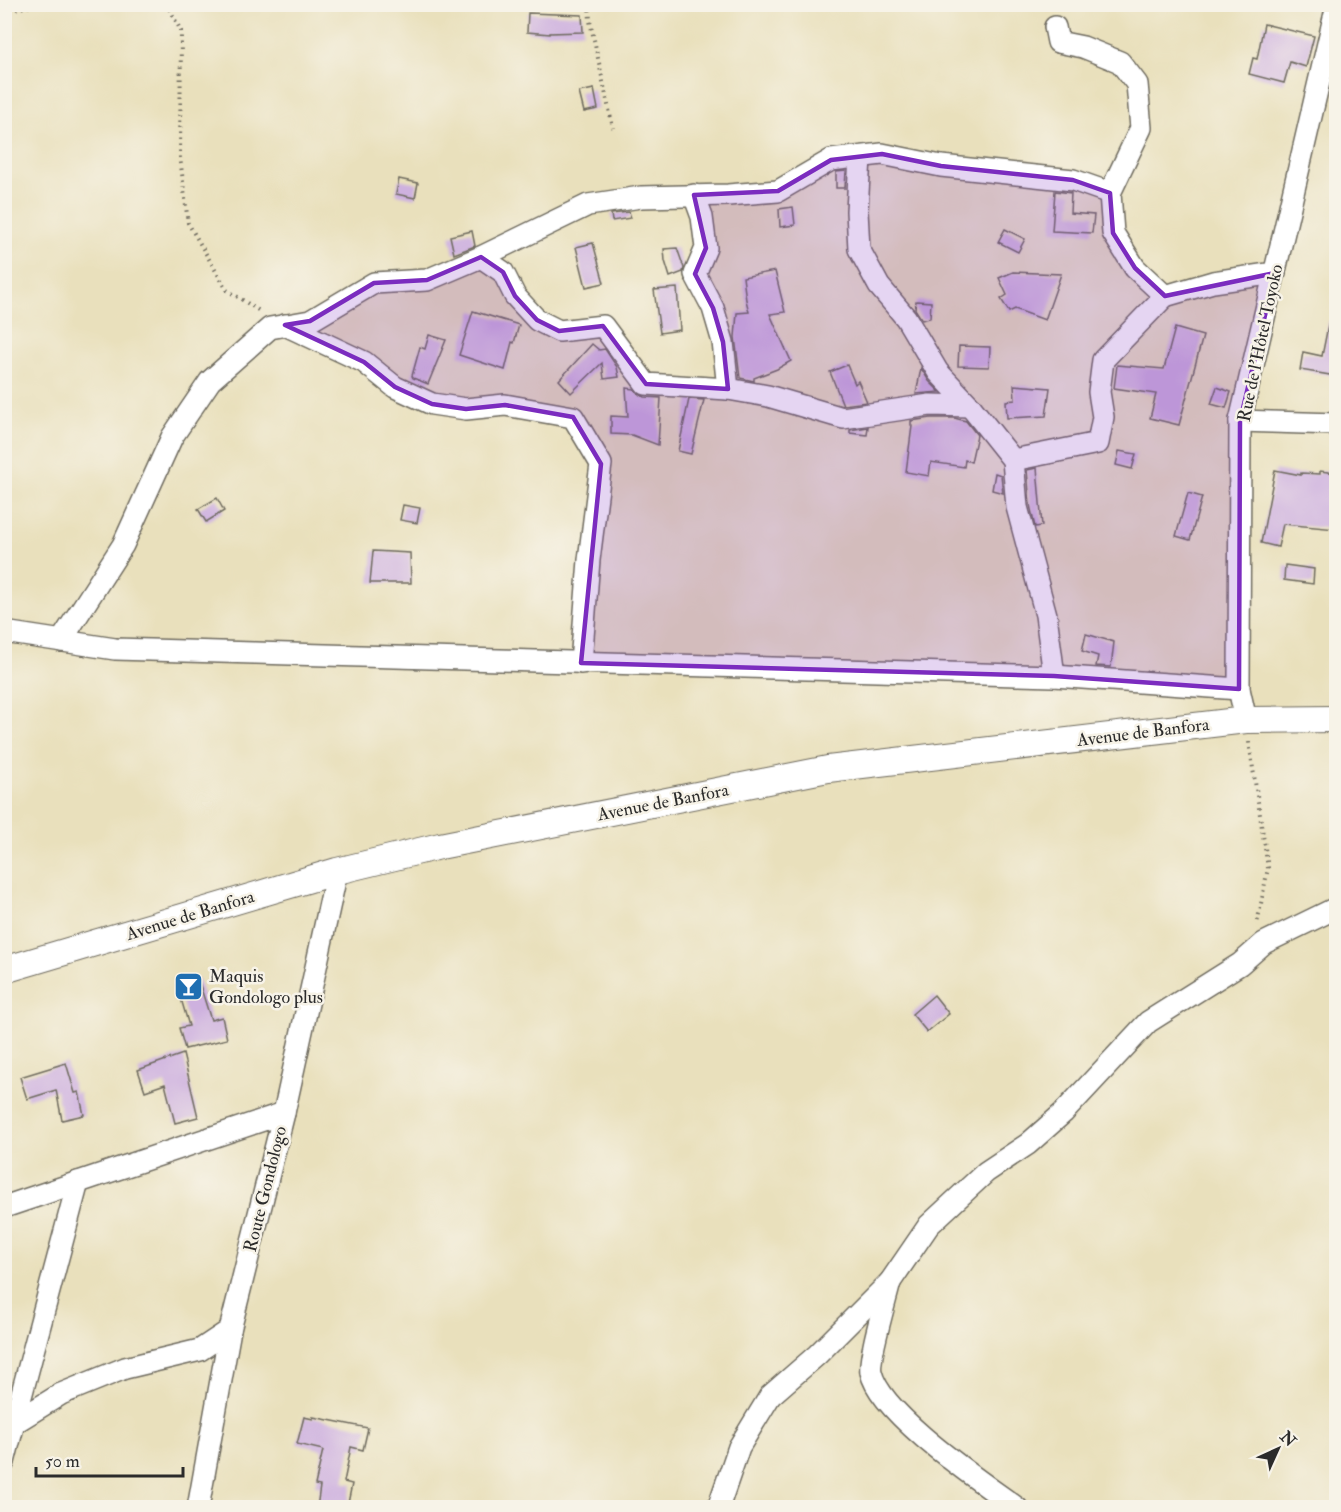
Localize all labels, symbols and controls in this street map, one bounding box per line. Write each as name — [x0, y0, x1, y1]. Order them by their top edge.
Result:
street label: Rue de l'Hôtel Toyoko — [1233, 262, 1288, 424]
street label: Avenue de Banfora — [1075, 713, 1211, 752]
street label: Avenue de Banfora — [595, 778, 731, 827]
street label: Avenue de Banfora — [122, 885, 258, 946]
place label: Maquis Gondologo plus — [209, 965, 323, 1009]
bar icon: Maquis Gondologo plus — [172, 970, 204, 1002]
street label: Route Gondologo — [239, 1123, 292, 1254]
north arrow — [1248, 1419, 1308, 1479]
text: N — [1275, 1426, 1301, 1452]
scale bar — [36, 1440, 183, 1478]
text: 50 m — [45, 1450, 80, 1473]

